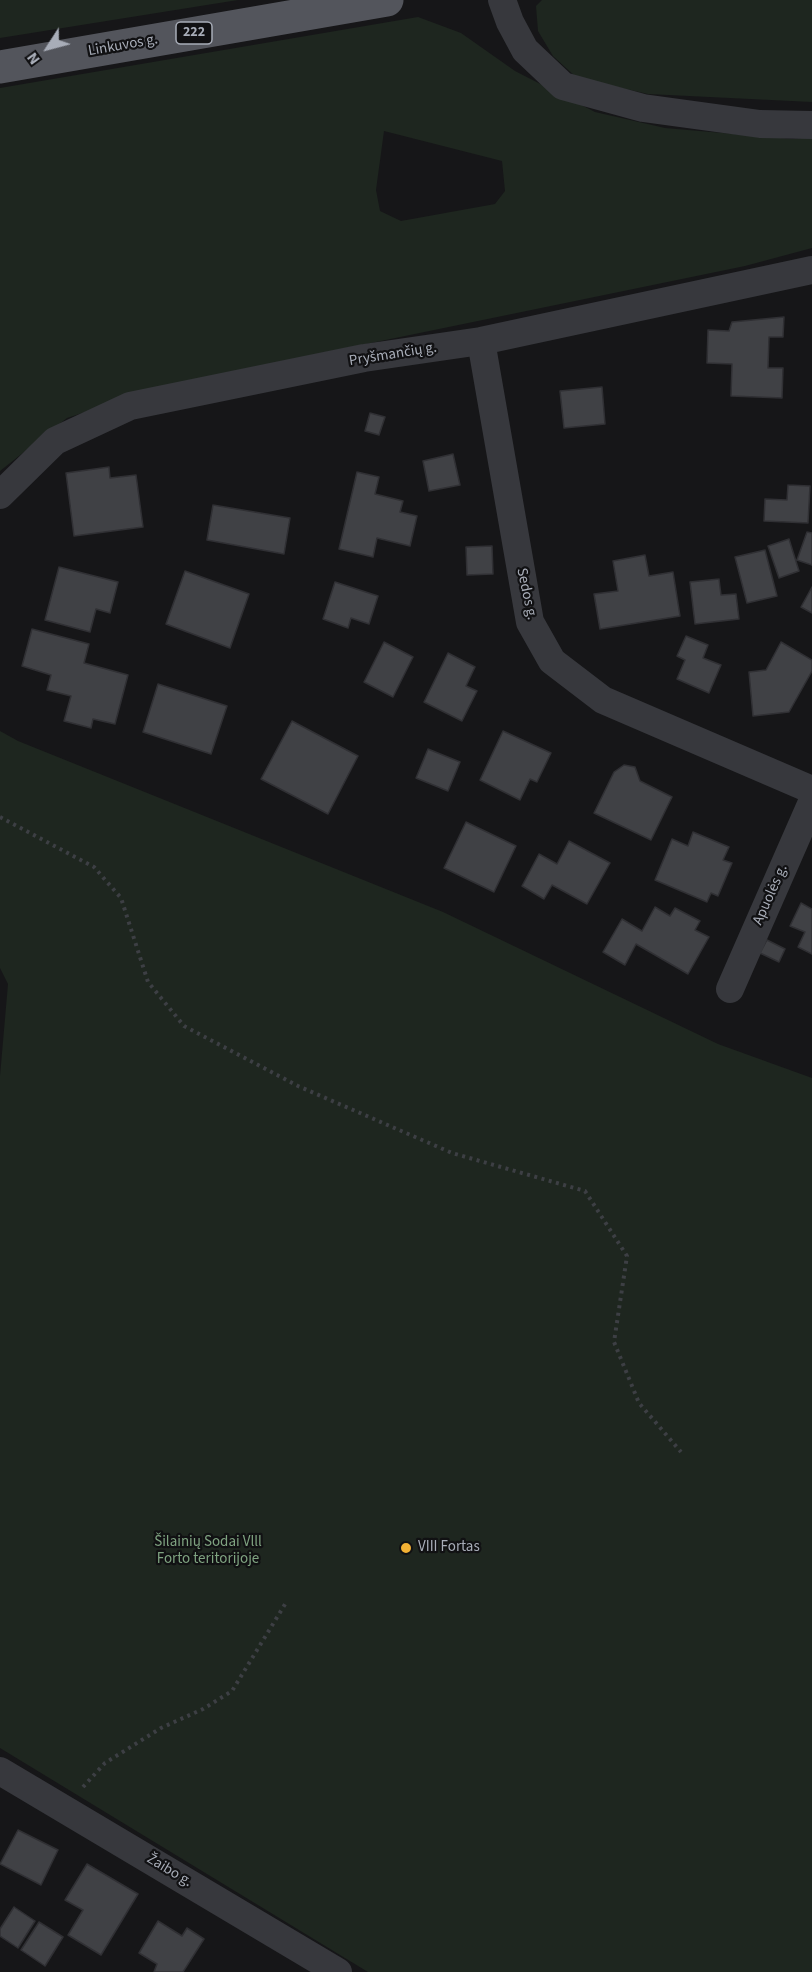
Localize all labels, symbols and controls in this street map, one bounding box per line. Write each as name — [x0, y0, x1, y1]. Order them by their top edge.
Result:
north arrow — [18, 18, 78, 78]
road number: 222 — [176, 22, 212, 44]
street label: Linkuvos g. — [87, 31, 159, 61]
text: N — [21, 48, 45, 69]
street label: Pryšmančių g. — [348, 339, 438, 371]
street label: Sedos g. — [512, 566, 540, 622]
street label: Apuolės g. — [750, 862, 792, 928]
park label: Šilainių Sodai Vlll Forto teritorijoje — [154, 1534, 262, 1569]
place label: VIII Fortas — [418, 1539, 480, 1557]
marker: VIII Fortas — [399, 1541, 413, 1555]
street label: Žaibo g. — [143, 1850, 195, 1892]

